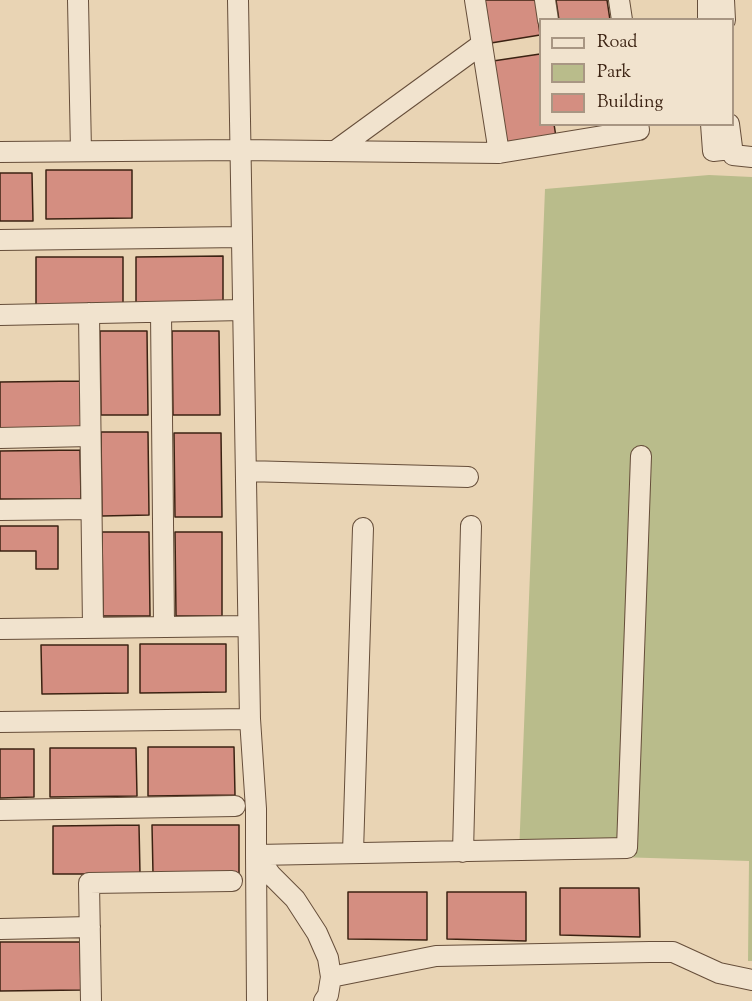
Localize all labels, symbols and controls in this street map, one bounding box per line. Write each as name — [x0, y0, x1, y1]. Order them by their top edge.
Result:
legend — [539, 18, 734, 126]
text: Road — [597, 30, 637, 56]
text: Park — [597, 60, 631, 86]
text: Building — [597, 90, 663, 116]

